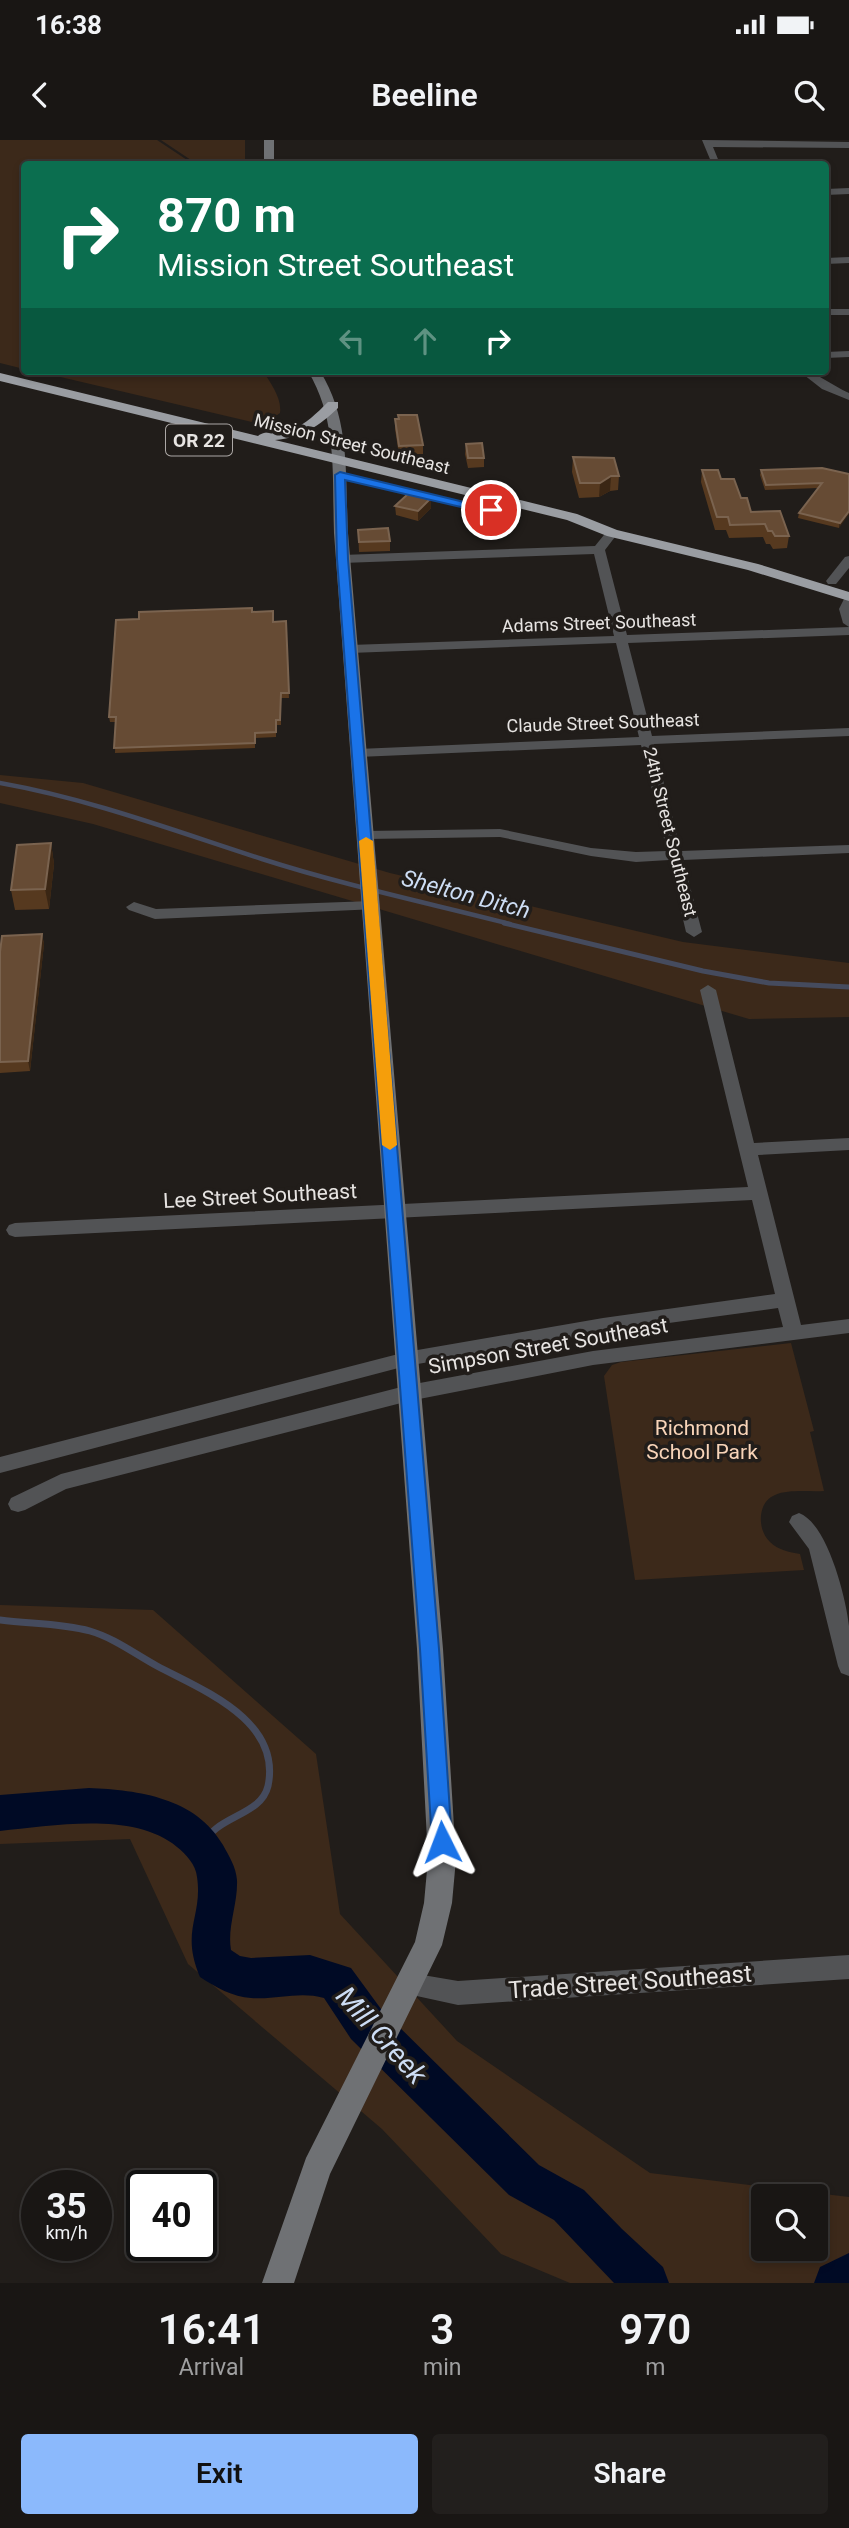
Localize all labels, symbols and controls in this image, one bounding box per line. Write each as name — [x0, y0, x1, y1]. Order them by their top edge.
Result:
text: 16:38 — [35, 10, 102, 40]
icon: back — [21, 76, 59, 114]
text: Beeline — [371, 76, 478, 114]
icon: search — [790, 76, 828, 114]
text: 870 m — [157, 187, 296, 244]
icon: right — [42, 189, 133, 280]
text: Mission Street Southeast — [157, 246, 514, 284]
icon: left — [333, 322, 371, 360]
icon: ahead — [406, 322, 444, 360]
icon: right — [479, 322, 517, 360]
street label: Mission Street Southeast — [252, 409, 452, 478]
road number: OR 22 — [166, 424, 232, 456]
pin — [461, 480, 521, 540]
icon: arrive — [472, 491, 510, 529]
street label: Adams Street Southeast — [501, 609, 697, 636]
street label: Claude Street Southeast — [506, 709, 700, 736]
street label: 24th Street Southeast — [639, 745, 702, 919]
water label: Shelton Ditch — [399, 864, 533, 925]
street label: Lee Street Southeast — [162, 1179, 358, 1213]
street label: Simpson Street Southeast — [426, 1313, 670, 1379]
park label: Richmond School Park — [646, 1416, 758, 1464]
position arrow — [405, 1805, 479, 1879]
street label: Trade Street Southeast — [507, 1960, 753, 2004]
water label: Mill Creek — [329, 1980, 435, 2092]
speed limit sign: 40 — [126, 2170, 217, 2261]
map controls — [751, 2184, 828, 2261]
button: search — [751, 2184, 828, 2261]
text: 35 — [46, 2186, 87, 2227]
text: km/h — [45, 2222, 88, 2243]
text: 16:41 — [158, 2305, 265, 2354]
text: 3 — [430, 2305, 454, 2354]
text: 970 — [619, 2305, 691, 2354]
text: Arrival — [179, 2354, 244, 2381]
text: min — [423, 2354, 461, 2381]
text: m — [645, 2354, 665, 2381]
button: Exit — [21, 2434, 418, 2514]
button: Share — [432, 2434, 828, 2514]

